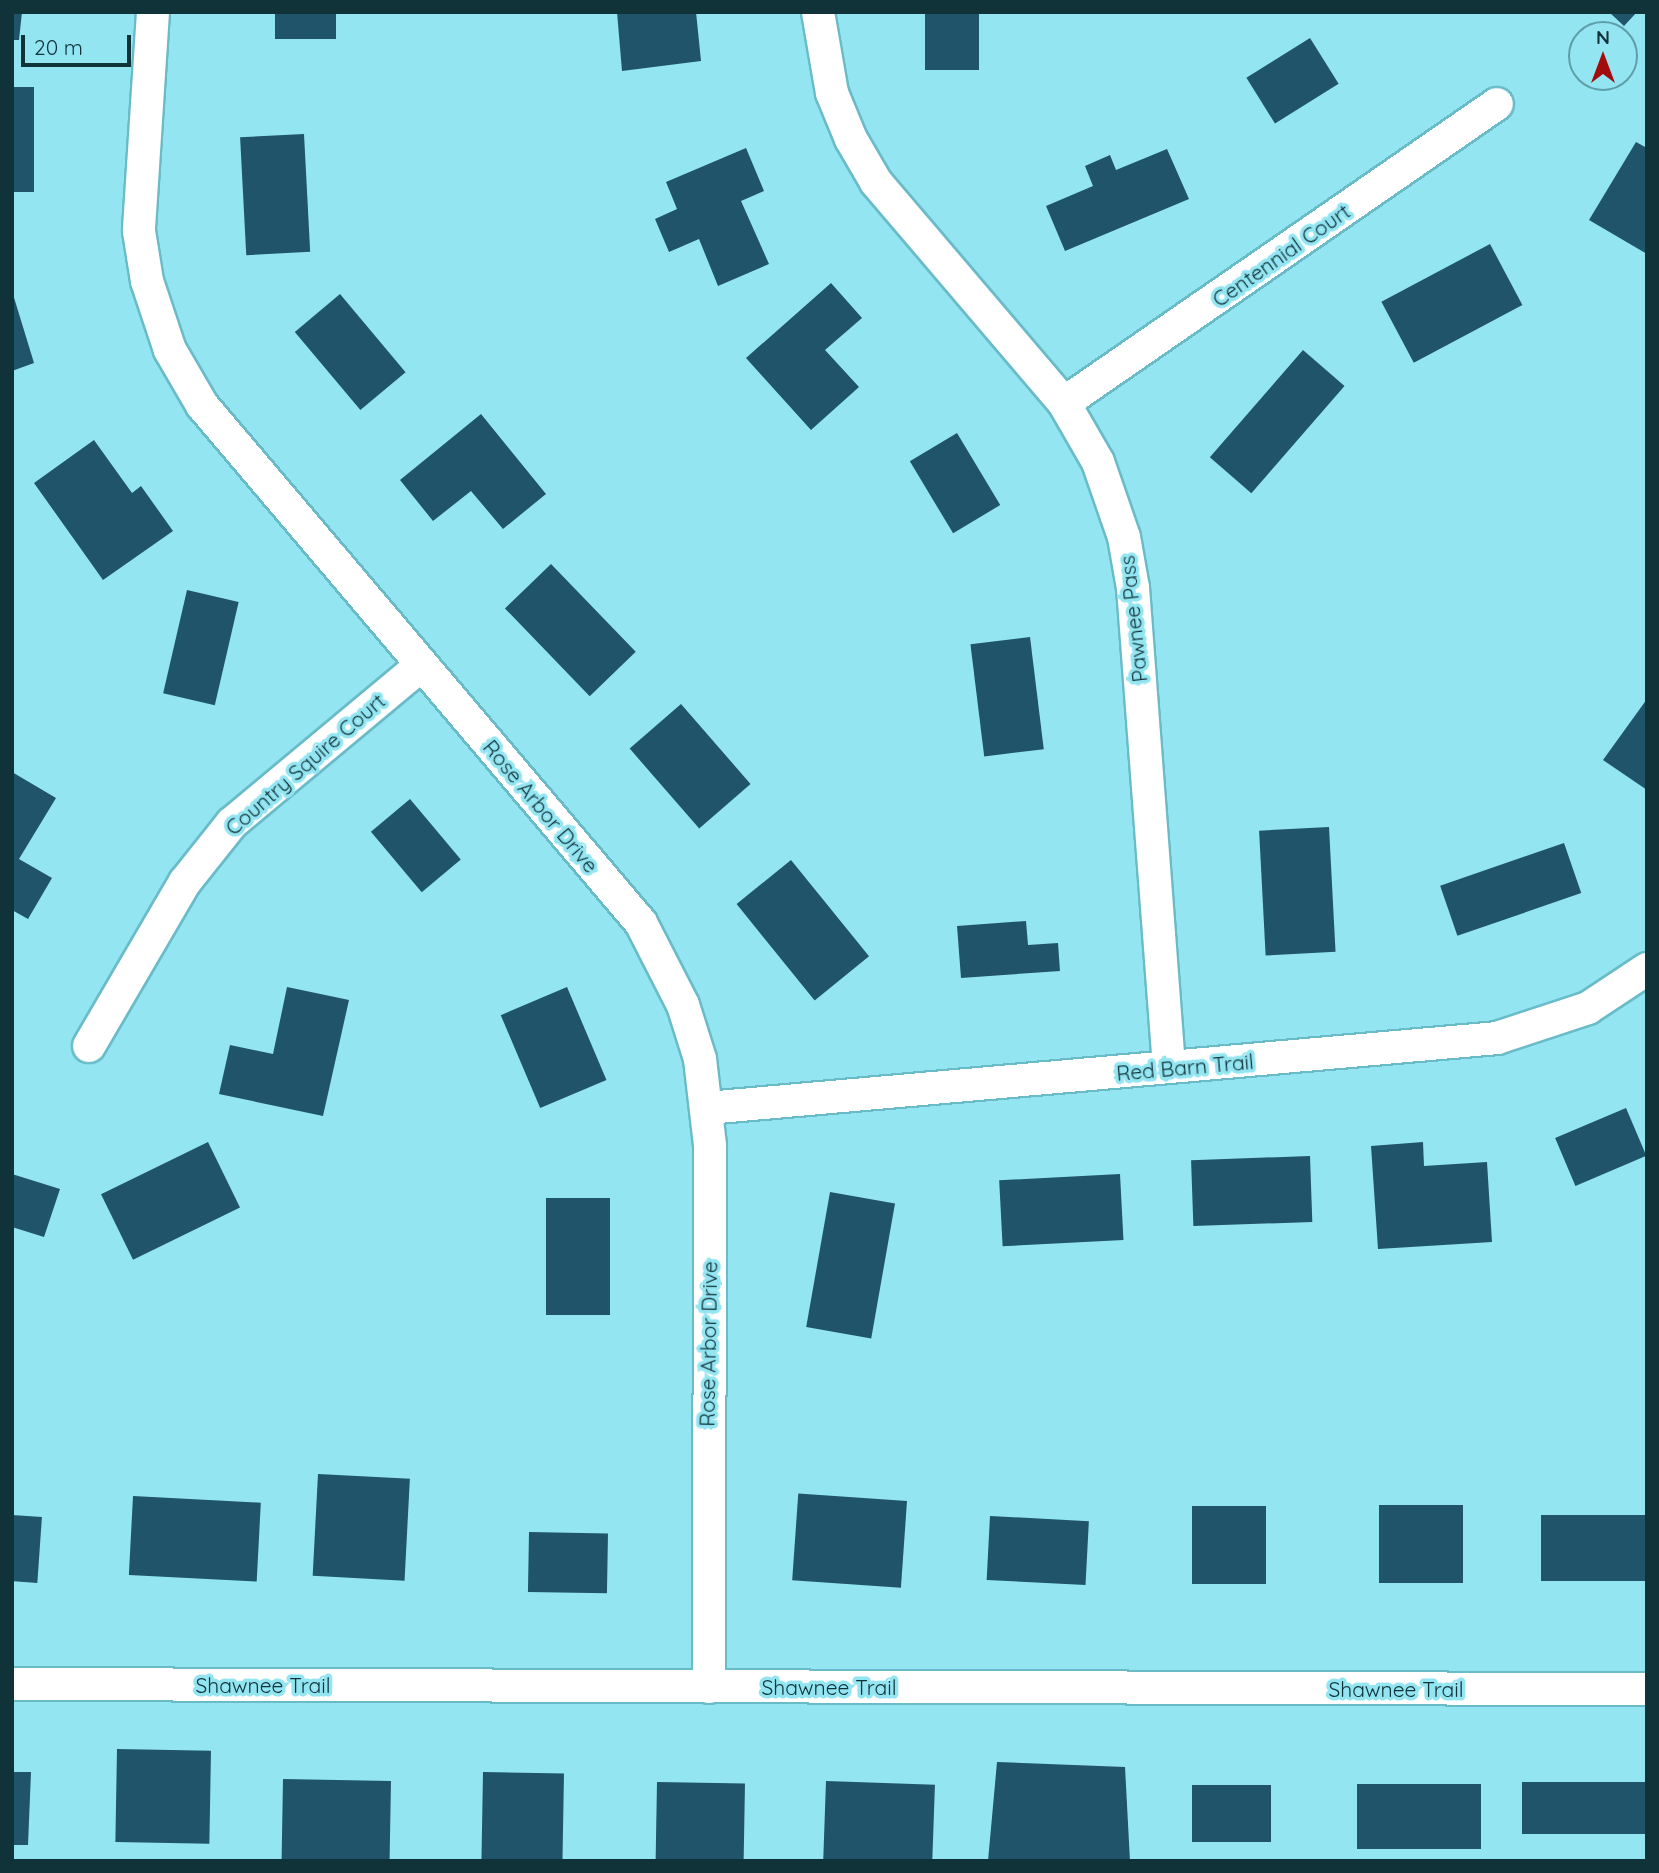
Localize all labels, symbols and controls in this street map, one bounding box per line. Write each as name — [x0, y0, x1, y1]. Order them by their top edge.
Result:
scale bar — [24, 21, 135, 65]
north arrow — [1568, 21, 1638, 91]
text: N — [1596, 25, 1610, 49]
text: 20 m — [34, 34, 83, 60]
street label: Centennial Court — [1207, 198, 1355, 312]
street label: Pawnee Pass — [1114, 554, 1152, 684]
street label: Country Squire Court — [220, 688, 390, 840]
street label: Rose Arbor Drive — [478, 734, 604, 878]
street label: Red Barn Trail — [1115, 1048, 1255, 1086]
street label: Rose Arbor Drive — [694, 1261, 722, 1427]
street label: Shawnee Trail — [195, 1672, 331, 1698]
street label: Shawnee Trail — [761, 1674, 897, 1700]
street label: Shawnee Trail — [1328, 1676, 1464, 1702]

